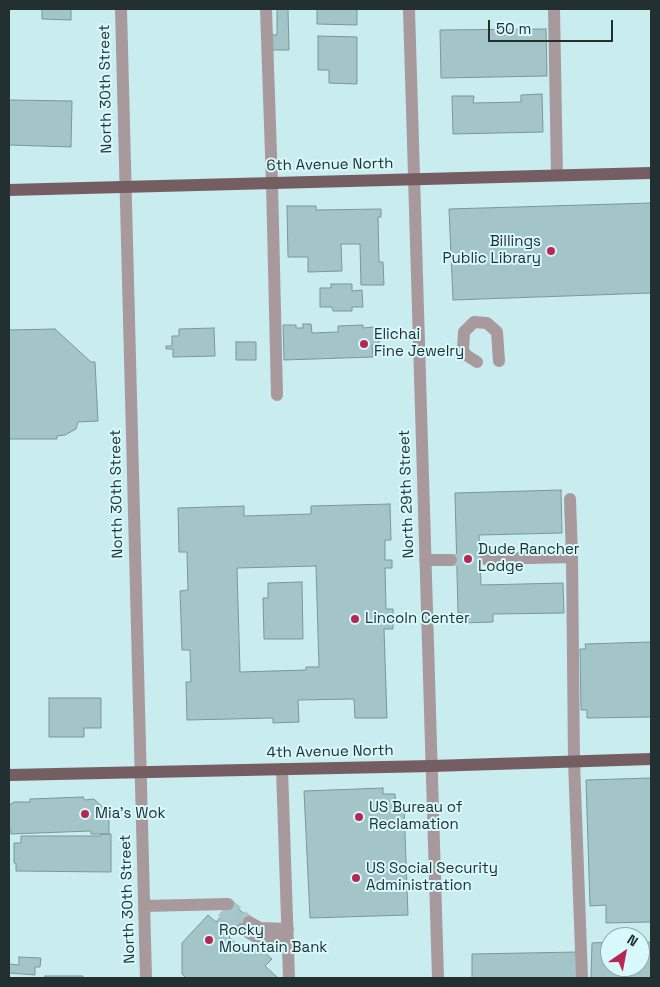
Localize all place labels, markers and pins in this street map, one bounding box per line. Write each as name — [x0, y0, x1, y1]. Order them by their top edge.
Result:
place label: Billings Public Library — [443, 233, 541, 268]
marker: Billings Public Library — [545, 245, 557, 257]
place label: Elichai Fine Jewelry — [374, 326, 464, 361]
marker: Elichai Fine Jewelry — [358, 338, 370, 350]
place label: Dude Rancher Lodge — [478, 541, 580, 576]
marker: Dude Rancher Lodge — [462, 553, 474, 565]
place label: Lincoln Center — [365, 610, 470, 628]
marker: Lincoln Center — [349, 613, 361, 625]
place label: US Bureau of Reclamation — [369, 799, 462, 834]
place label: Mia's Wok — [95, 805, 166, 823]
marker: Mia's Wok — [79, 808, 91, 820]
marker: US Bureau of Reclamation — [353, 811, 365, 823]
place label: US Social Security Administration — [366, 860, 498, 895]
marker: US Social Security Administration — [350, 872, 362, 884]
place label: Rocky Mountain Bank — [219, 922, 327, 957]
marker: Rocky Mountain Bank — [203, 934, 215, 946]

